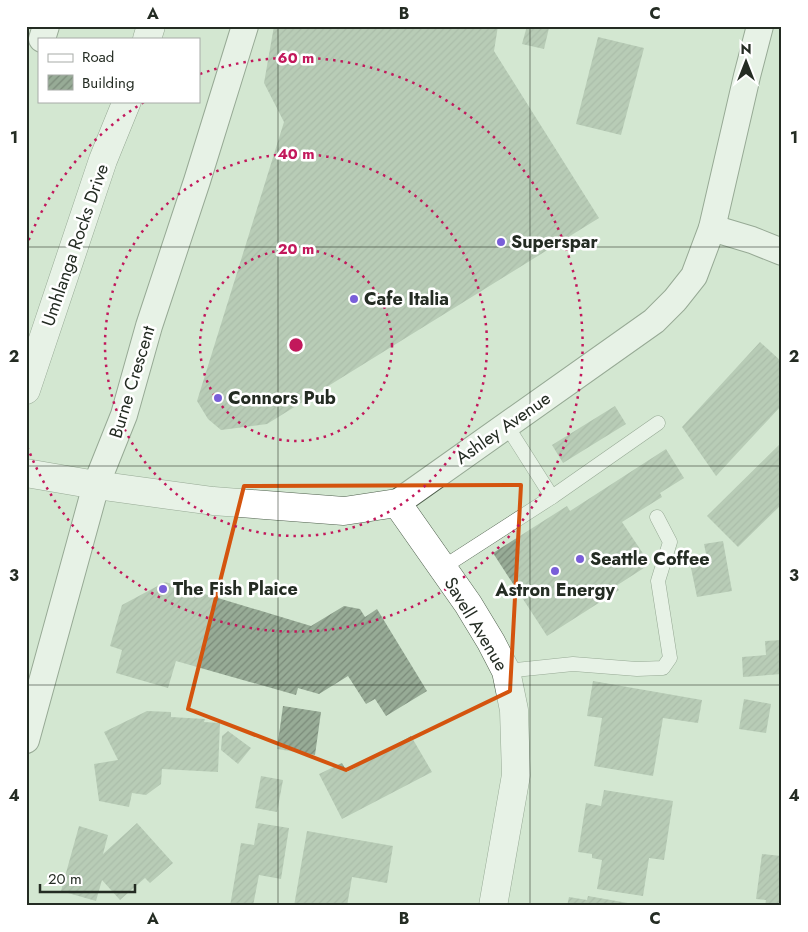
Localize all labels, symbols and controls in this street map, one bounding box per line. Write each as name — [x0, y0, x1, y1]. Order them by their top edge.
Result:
text: A — [146, 2, 159, 25]
text: B — [399, 2, 409, 25]
text: C — [649, 2, 661, 25]
legend — [38, 38, 200, 102]
north arrow — [720, 38, 770, 88]
text: N — [740, 39, 752, 59]
text: Road — [82, 46, 114, 68]
text: 60 m — [278, 47, 314, 69]
text: Building — [82, 72, 134, 94]
text: 1 — [10, 126, 18, 149]
text: 1 — [790, 126, 798, 149]
text: 40 m — [277, 143, 315, 165]
street label: Umhlanga Rocks Drive — [35, 160, 115, 330]
place label: Superspar — [511, 229, 598, 255]
marker: Superspar — [495, 236, 507, 248]
text: 20 m — [278, 238, 314, 260]
place label: Cafe Italia — [364, 286, 449, 312]
marker: Cafe Italia — [348, 293, 360, 305]
street label: Burne Crescent — [103, 322, 162, 441]
centre of rings — [287, 336, 305, 354]
text: 2 — [9, 345, 19, 368]
text: 2 — [789, 345, 799, 368]
place label: Connors Pub — [228, 385, 336, 411]
street label: Ashley Avenue — [450, 385, 556, 471]
marker: Connors Pub — [212, 392, 224, 404]
place label: Seattle Coffee — [590, 546, 710, 572]
marker: Seattle Coffee — [574, 553, 586, 565]
text: 3 — [9, 564, 19, 587]
text: 3 — [789, 564, 799, 587]
marker: Astron Energy — [549, 565, 561, 577]
street label: Savell Avenue — [438, 572, 514, 676]
place label: The Fish Plaice — [173, 576, 298, 602]
place label: Astron Energy — [494, 577, 615, 603]
marker: The Fish Plaice — [157, 583, 169, 595]
text: 4 — [8, 784, 20, 807]
text: 4 — [788, 784, 800, 807]
scale bar — [40, 862, 135, 894]
text: 20 m — [48, 868, 82, 890]
text: A — [146, 907, 159, 930]
text: B — [399, 907, 409, 930]
text: C — [649, 907, 661, 930]

